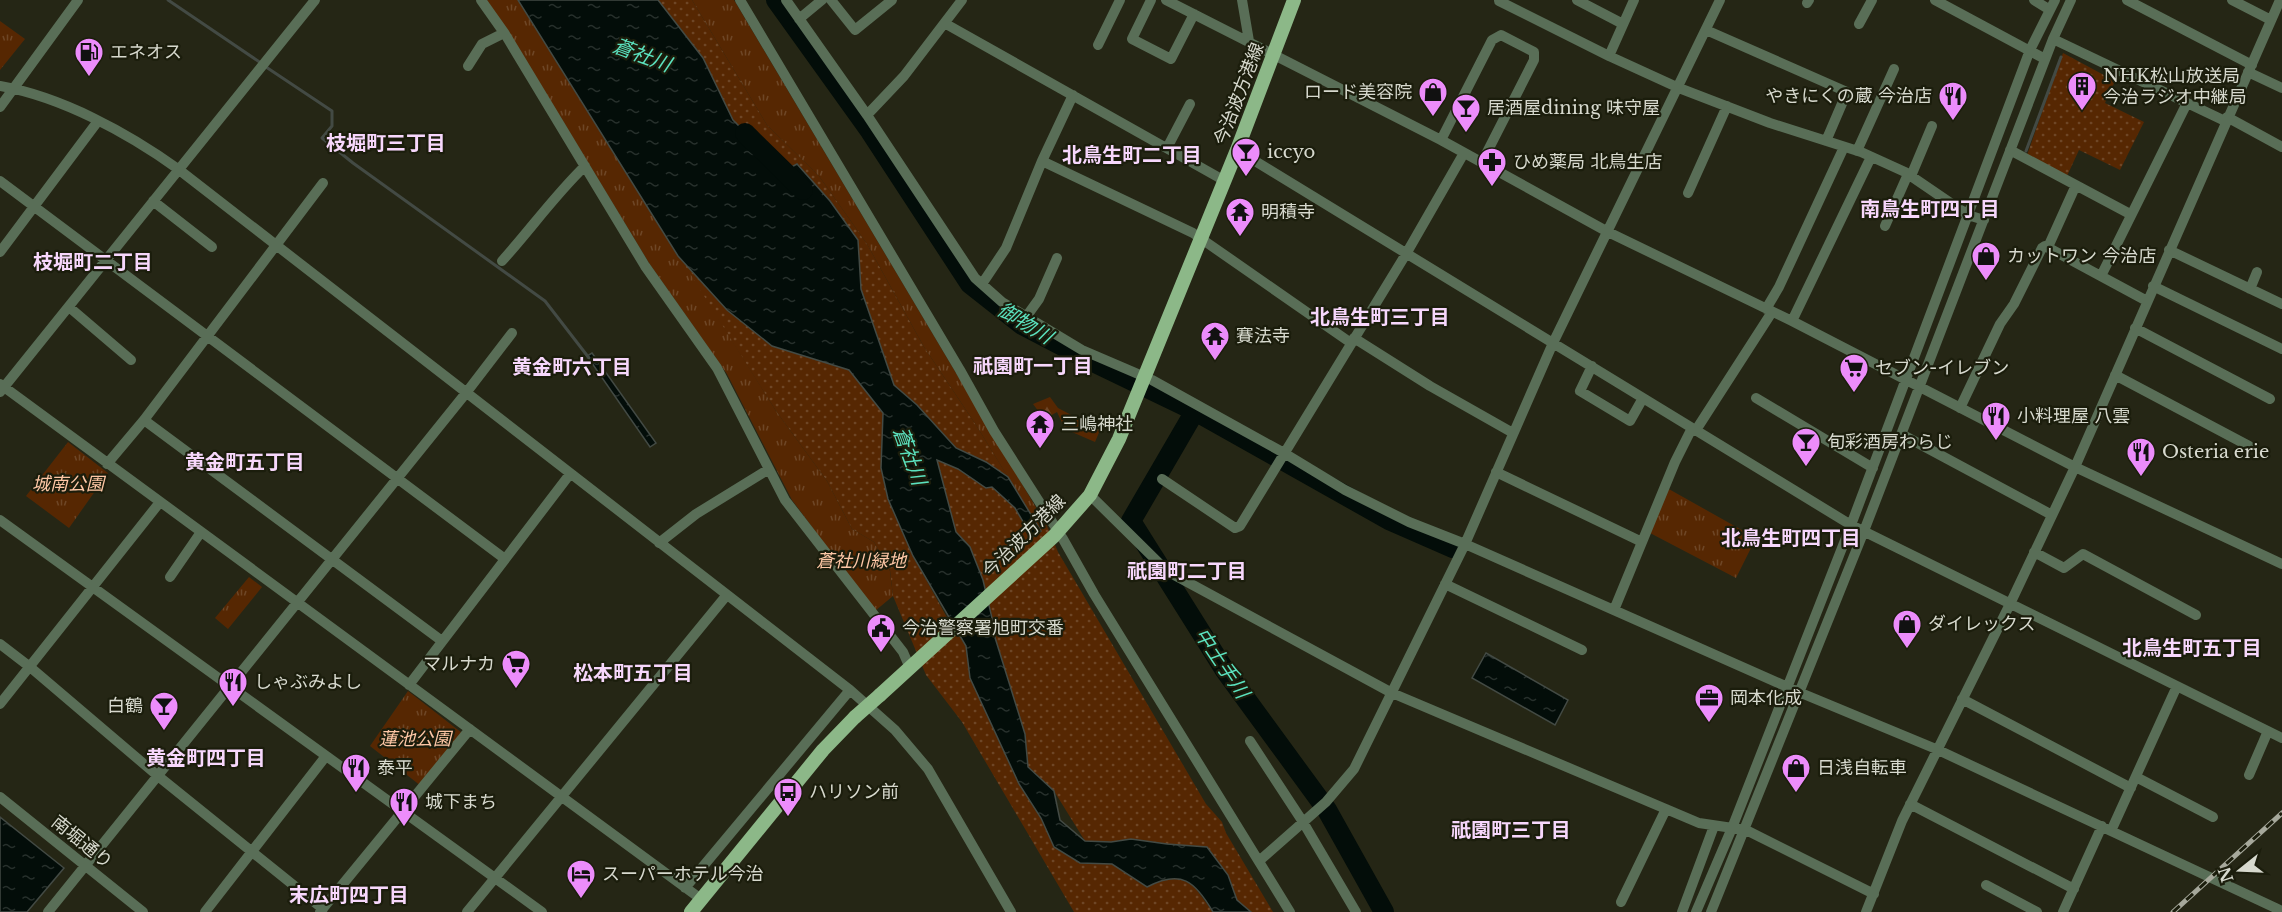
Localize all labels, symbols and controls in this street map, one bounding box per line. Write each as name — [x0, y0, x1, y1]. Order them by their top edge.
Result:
water label: 蒼社川 — [610, 33, 676, 77]
fuel station icon: エネオス — [73, 36, 105, 78]
street label: 今治波方港線 — [1209, 40, 1269, 148]
place label: エネオス — [110, 41, 182, 63]
place label: NHK松山放送局 今治ラジオ中継局 — [2103, 65, 2247, 108]
building icon: NHK松山放送局 今治ラジオ中継局 — [2066, 70, 2098, 112]
shop icon: ロード美容院 — [1417, 76, 1449, 118]
restaurant icon: やきにくの蔵 今治店 — [1937, 80, 1969, 122]
place label: ロード美容院 — [1304, 81, 1412, 103]
place label: やきにくの蔵 今治店 — [1765, 85, 1932, 107]
bar icon: 居酒屋dining 味守屋 — [1450, 92, 1482, 134]
place label: 居酒屋dining 味守屋 — [1487, 97, 1660, 119]
district label: 枝堀町三丁目 — [326, 131, 446, 155]
bar icon: iccyo — [1230, 136, 1262, 178]
place label: iccyo — [1267, 141, 1315, 163]
district label: 北鳥生町二丁目 — [1062, 143, 1202, 167]
pharmacy icon: ひめ薬局 北鳥生店 — [1476, 146, 1508, 188]
place label: ひめ薬局 北鳥生店 — [1513, 151, 1662, 173]
temple icon: 明積寺 — [1224, 196, 1256, 238]
district label: 南鳥生町四丁目 — [1860, 197, 2000, 221]
place label: 明積寺 — [1261, 201, 1315, 223]
shop icon: カットワン 今治店 — [1970, 240, 2002, 282]
place label: カットワン 今治店 — [2007, 245, 2156, 267]
district label: 枝堀町二丁目 — [33, 250, 153, 274]
water label: 御物川 — [993, 297, 1059, 350]
district label: 北鳥生町三丁目 — [1310, 305, 1450, 329]
temple icon: 賽法寺 — [1199, 320, 1231, 362]
place label: 賽法寺 — [1236, 325, 1290, 347]
supermarket icon: セブン-イレブン — [1838, 352, 1870, 394]
district label: 祇園町一丁目 — [973, 354, 1093, 378]
district label: 黄金町六丁目 — [512, 355, 632, 379]
place label: セブン-イレブン — [1875, 357, 2009, 379]
restaurant icon: 小料理屋 八雲 — [1980, 400, 2012, 442]
place label: 小料理屋 八雲 — [2017, 405, 2130, 427]
temple icon: 三嶋神社 — [1024, 408, 1056, 450]
place label: 三嶋神社 — [1061, 413, 1133, 435]
water label: 蒼社川 — [888, 424, 932, 490]
bar icon: 旬彩酒房わらじ — [1790, 426, 1822, 468]
place label: 旬彩酒房わらじ — [1827, 431, 1953, 453]
restaurant icon: Osteria erie — [2125, 436, 2157, 478]
place label: Osteria erie — [2162, 441, 2269, 463]
district label: 黄金町五丁目 — [185, 450, 305, 474]
park label: 城南公園 — [32, 473, 107, 495]
street label: 今治波方港線 — [978, 490, 1070, 582]
district label: 北鳥生町四丁目 — [1721, 526, 1861, 550]
park label: 蒼社川緑地 — [816, 550, 908, 572]
district label: 祇園町二丁目 — [1127, 559, 1247, 583]
shop icon: ダイレックス — [1891, 608, 1923, 650]
public building icon: 今治警察署旭町交番 — [865, 612, 897, 654]
place label: ダイレックス — [1928, 613, 2035, 635]
place label: 今治警察署旭町交番 — [902, 617, 1064, 639]
water label: 中土手川 — [1190, 623, 1255, 705]
district label: 北鳥生町五丁目 — [2122, 636, 2262, 660]
supermarket icon: マルナカ — [500, 648, 532, 690]
place label: マルナカ — [423, 653, 495, 675]
district label: 松本町五丁目 — [573, 661, 693, 685]
restaurant icon: しゃぶみよし — [217, 666, 249, 708]
place label: しゃぶみよし — [254, 671, 362, 693]
office icon: 岡本化成 — [1693, 682, 1725, 724]
place label: 岡本化成 — [1730, 687, 1802, 709]
bar icon: 白鶴 — [148, 690, 180, 732]
place label: 白鶴 — [107, 695, 143, 717]
park label: 蓮池公園 — [379, 728, 454, 750]
district label: 黄金町四丁目 — [146, 746, 266, 770]
restaurant icon: 泰平 — [340, 752, 372, 794]
shop icon: 日浅自転車 — [1780, 752, 1812, 794]
place label: 泰平 — [377, 757, 413, 779]
place label: 日浅自転車 — [1817, 757, 1907, 779]
bus stop icon: ハリソン前 — [772, 776, 804, 818]
place label: ハリソン前 — [809, 781, 899, 803]
restaurant icon: 城下まち — [388, 786, 420, 828]
place label: 城下まち — [425, 791, 497, 813]
street label: 南堀通り — [47, 811, 117, 873]
district label: 祇園町三丁目 — [1451, 818, 1571, 842]
north arrow — [2210, 840, 2270, 900]
hotel icon: スーパーホテル今治 — [565, 858, 597, 900]
place label: スーパーホテル今治 — [602, 863, 764, 885]
text: N — [2214, 864, 2238, 885]
district label: 末広町四丁目 — [289, 883, 409, 907]

